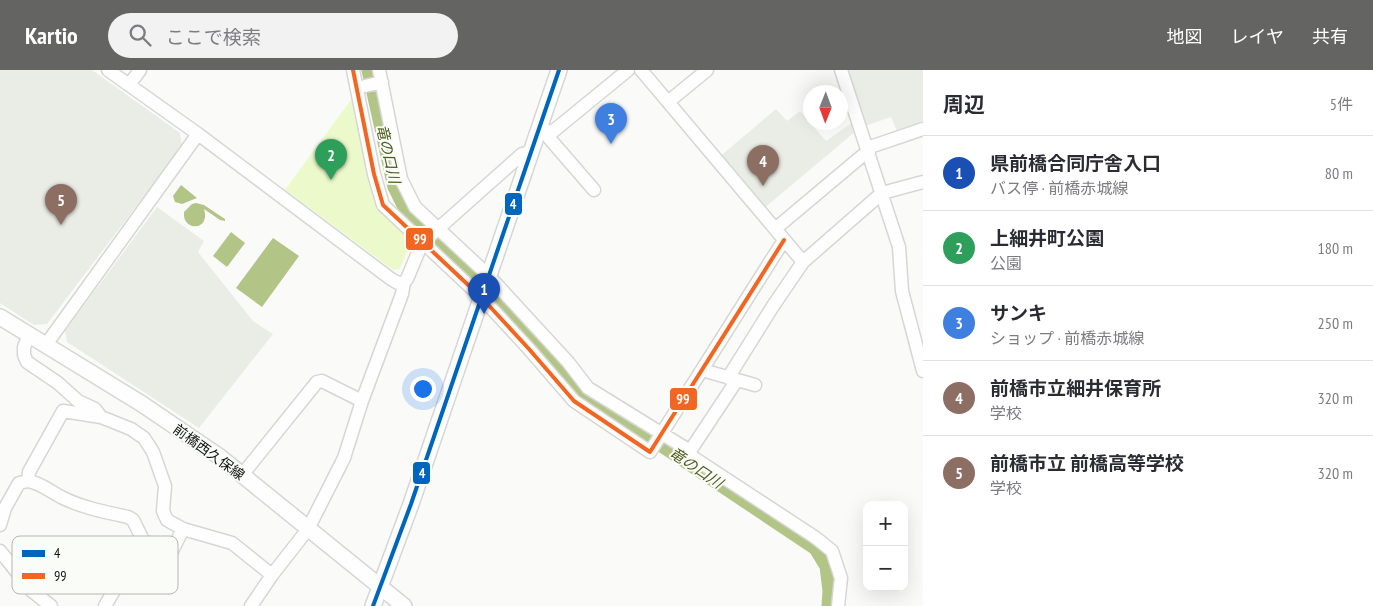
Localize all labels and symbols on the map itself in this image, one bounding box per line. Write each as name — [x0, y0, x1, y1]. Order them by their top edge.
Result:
north arrow — [803, 85, 848, 130]
pin: 3 — [595, 103, 627, 144]
water label: 竜の口川 — [372, 123, 405, 187]
pin: 2 — [315, 139, 347, 180]
pin: 4 — [747, 145, 779, 186]
pin: 5 — [45, 184, 77, 225]
line badge: 4 — [504, 192, 523, 216]
text: 4 — [510, 195, 517, 213]
line badge: 99 — [405, 227, 434, 251]
text: 99 — [413, 230, 427, 248]
pin: 1 — [468, 273, 500, 314]
your location — [410, 376, 436, 402]
line badge: 99 — [669, 387, 698, 411]
text: 99 — [676, 390, 690, 408]
street label: 前橋西久保線 — [170, 420, 248, 484]
water label: 竜の口川 — [666, 443, 728, 493]
line badge: 4 — [412, 461, 431, 485]
text: 4 — [419, 464, 426, 482]
legend — [12, 536, 178, 594]
text: 4 — [54, 544, 61, 562]
text: 99 — [54, 567, 67, 585]

